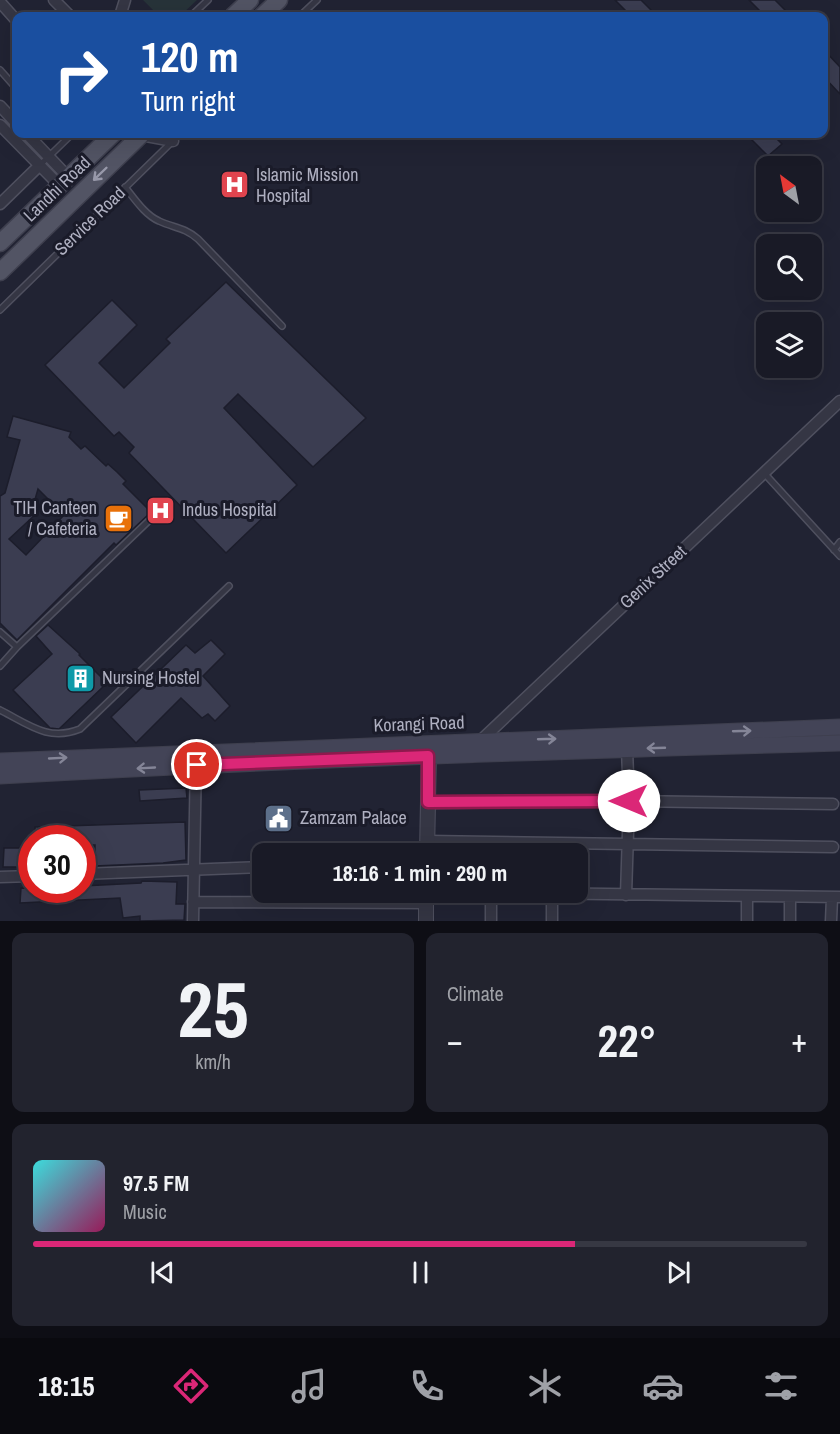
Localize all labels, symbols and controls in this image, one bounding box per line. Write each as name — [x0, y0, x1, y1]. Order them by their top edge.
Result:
text: 120 m — [141, 29, 239, 85]
icon: right — [42, 36, 120, 114]
text: Turn right — [141, 83, 235, 119]
street label: Landhi Road — [18, 150, 96, 227]
north arrow — [756, 156, 822, 222]
map controls — [756, 156, 822, 378]
place label: Islamic Mission Hospital — [256, 162, 359, 208]
one-way arrow — [93, 167, 108, 182]
hospital icon: Islamic Mission Hospital — [219, 169, 251, 201]
street label: Service Road — [49, 181, 131, 261]
button: search — [756, 234, 822, 300]
button: layers — [756, 312, 822, 378]
hospital icon: Indus Hospital — [145, 494, 177, 526]
place label: TIH Canteen / Cafeteria — [13, 495, 97, 541]
place label: Indus Hospital — [182, 497, 276, 522]
cafe icon: TIH Canteen / Cafeteria — [102, 502, 134, 534]
street label: Genix Street — [614, 539, 691, 614]
building icon: Nursing Hostel — [65, 662, 97, 694]
place label: Nursing Hostel — [102, 665, 200, 690]
street label: Korangi Road — [373, 709, 465, 738]
one-way arrow — [731, 726, 751, 737]
one-way arrow — [537, 734, 557, 745]
pin — [171, 739, 222, 790]
one-way arrow — [646, 742, 666, 754]
icon: arrive — [180, 748, 213, 781]
one-way arrow — [48, 753, 68, 764]
one-way arrow — [136, 762, 156, 773]
position arrow — [597, 769, 661, 833]
public building icon: Zamzam Palace — [263, 802, 295, 834]
place label: Zamzam Palace — [300, 805, 407, 830]
speed limit sign: 30 — [18, 825, 96, 903]
text: 18:16 · 1 min · 290 m — [333, 858, 507, 888]
text: 25 — [177, 956, 249, 1061]
text: Climate — [447, 980, 504, 1007]
text: 22° — [597, 1010, 657, 1071]
text: − — [447, 1018, 463, 1062]
text: + — [791, 1018, 807, 1062]
text: km/h — [195, 1048, 231, 1075]
text: 97.5 FM — [123, 1168, 189, 1198]
text: Music — [123, 1198, 167, 1225]
icon: previous — [146, 1256, 179, 1289]
icon: pause — [404, 1256, 437, 1289]
icon: next — [662, 1256, 695, 1289]
icon: directions — [170, 1365, 212, 1407]
icon: music — [288, 1365, 330, 1407]
icon: phone — [406, 1365, 448, 1407]
icon: climate — [524, 1365, 566, 1407]
icon: car — [642, 1365, 684, 1407]
icon: filters — [760, 1365, 802, 1407]
text: 18:15 — [38, 1368, 95, 1404]

